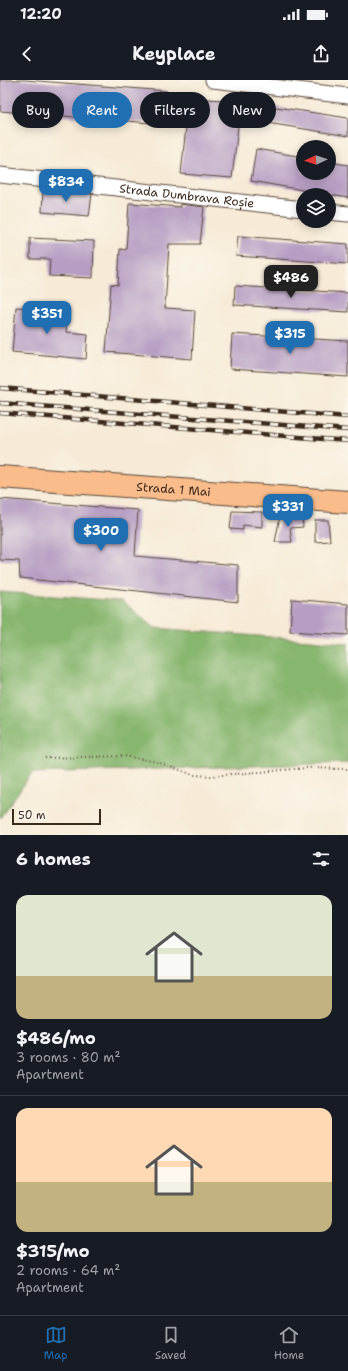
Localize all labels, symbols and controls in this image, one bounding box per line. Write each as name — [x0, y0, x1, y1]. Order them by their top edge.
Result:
text: 12:20 — [20, 4, 62, 24]
text: Keyplace — [132, 42, 216, 66]
icon: back — [16, 43, 38, 65]
icon: share — [310, 43, 332, 65]
chip: Buy — [12, 92, 64, 128]
chip: Rent — [72, 92, 132, 128]
chip: Filters — [140, 92, 210, 128]
chip: New — [218, 92, 276, 128]
north arrow — [296, 140, 336, 180]
map controls — [296, 140, 336, 228]
pin: $834 — [42, 169, 90, 203]
text: $834 — [48, 173, 84, 190]
street label: Strada Dumbrava Roșie — [119, 180, 255, 212]
button: layers — [296, 188, 336, 228]
pin: $486 — [267, 265, 315, 299]
text: $486 — [273, 269, 309, 286]
pin: $351 — [23, 301, 71, 335]
text: $351 — [31, 305, 63, 322]
pin: $315 — [266, 321, 314, 355]
text: $315 — [274, 325, 306, 342]
street label: Strada 1 Mai — [136, 479, 211, 500]
pin: $331 — [264, 494, 312, 528]
text: $331 — [272, 498, 304, 515]
pin: $300 — [77, 518, 125, 552]
text: $300 — [83, 522, 119, 539]
scale bar — [12, 807, 101, 826]
text: 50 m — [18, 808, 46, 823]
text: 6 homes — [16, 848, 91, 870]
icon: filters — [310, 848, 332, 870]
icon: home — [138, 921, 210, 993]
text: $486/mo — [16, 1027, 96, 1049]
text: 3 rooms · 80 m² — [16, 1049, 120, 1066]
text: Apartment — [16, 1066, 84, 1083]
icon: home — [138, 1134, 210, 1206]
text: $315/mo — [16, 1240, 90, 1262]
text: 2 rooms · 64 m² — [16, 1262, 120, 1279]
text: Apartment — [16, 1279, 84, 1296]
tab: Map — [44, 1324, 67, 1363]
tab: Saved — [155, 1324, 186, 1363]
tab: Home — [274, 1324, 304, 1363]

